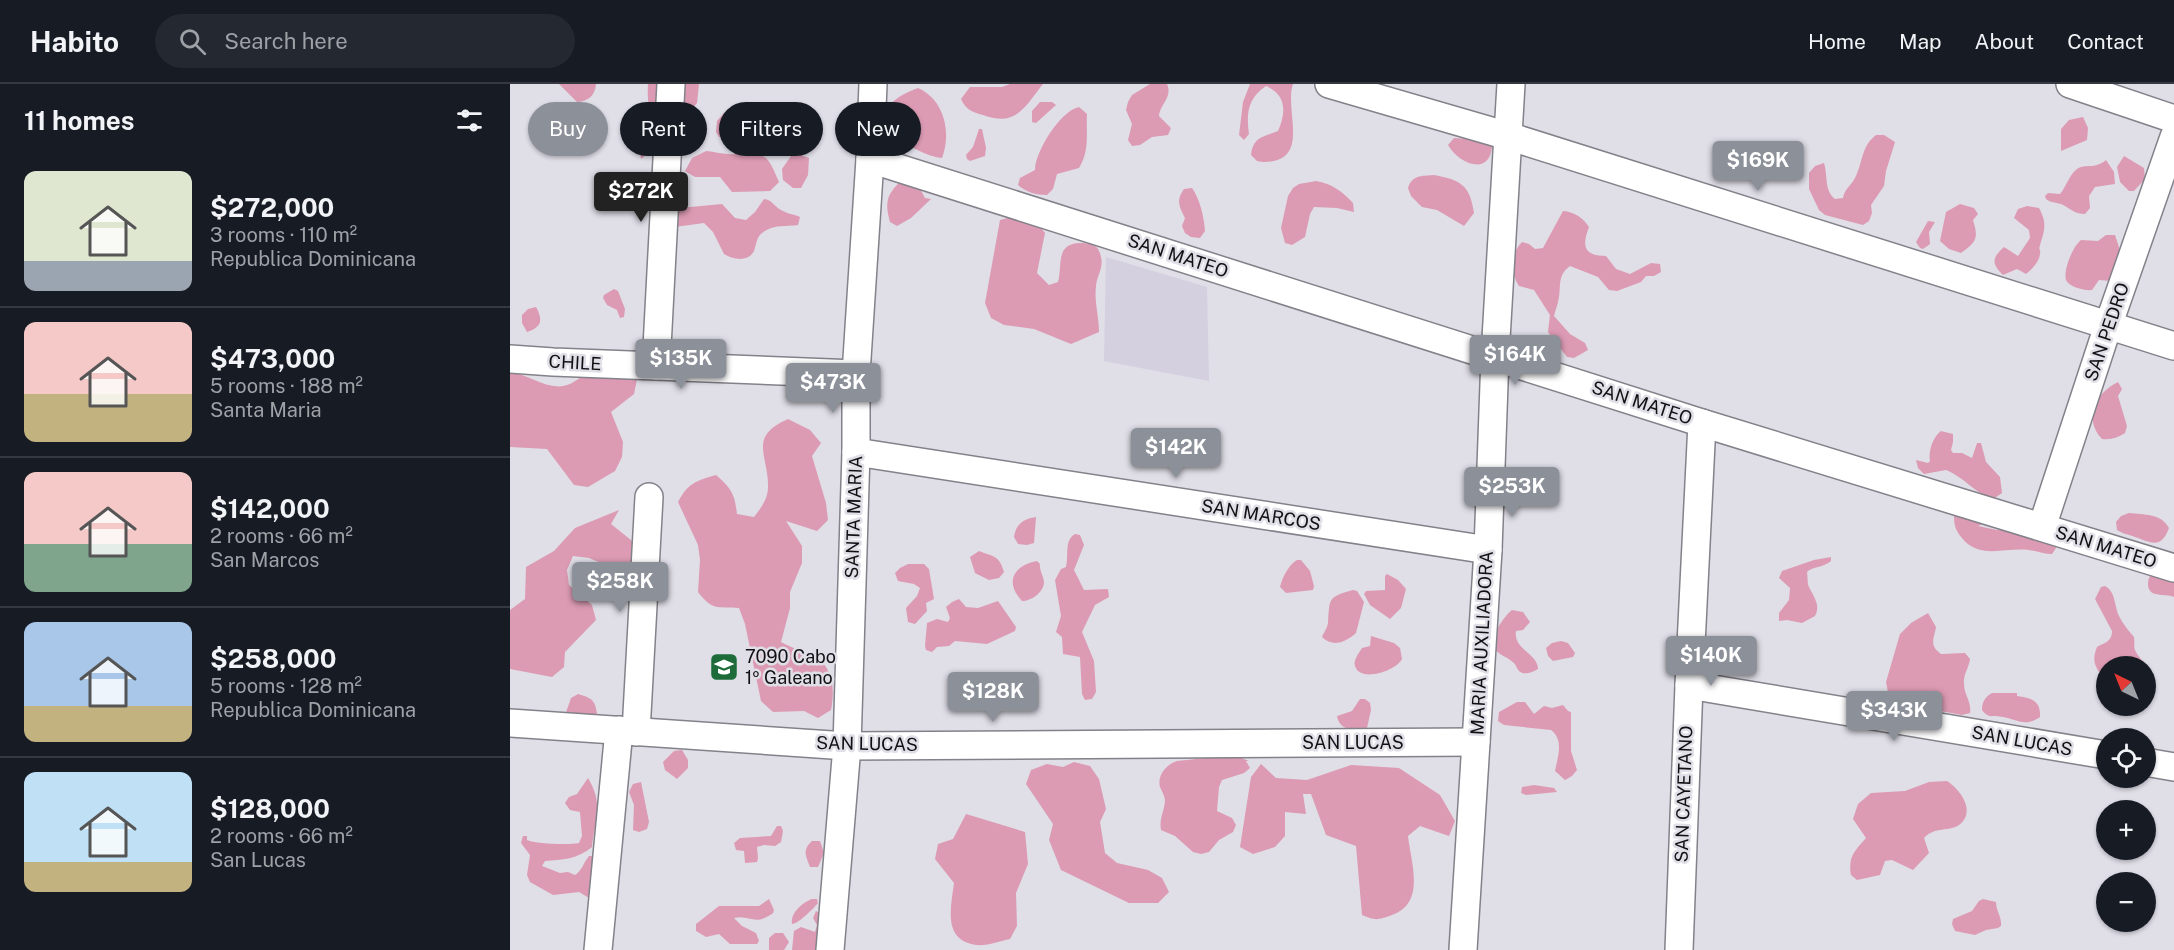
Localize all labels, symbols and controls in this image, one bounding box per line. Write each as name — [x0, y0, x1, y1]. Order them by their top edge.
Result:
search box — [155, 14, 575, 68]
text: Habito — [30, 25, 119, 58]
icon: search — [176, 25, 209, 58]
text: Search here — [224, 28, 348, 54]
text: Home — [1808, 29, 1866, 54]
text: Map — [1899, 29, 1942, 54]
text: About — [1975, 29, 2034, 54]
text: Contact — [2067, 29, 2144, 54]
chip: Buy — [528, 102, 608, 156]
chip: Rent — [620, 102, 707, 156]
chip: Filters — [719, 102, 823, 156]
chip: New — [835, 102, 921, 156]
icon: filters — [453, 104, 486, 137]
text: 11 homes — [24, 105, 134, 136]
pin: $169K — [1716, 141, 1800, 192]
text: $169K — [1727, 148, 1789, 172]
pin: $272K — [599, 172, 683, 223]
text: $272K — [608, 179, 674, 203]
text: $272,000 — [210, 192, 334, 223]
icon: home — [72, 195, 144, 267]
text: 3 rooms · 110 m² — [210, 223, 357, 247]
street label: SAN MATEO — [1125, 229, 1231, 282]
text: Republica Dominicana — [210, 247, 416, 271]
street label: SAN PEDRO — [2080, 280, 2133, 384]
pin: $164K — [1473, 335, 1557, 386]
pin: $135K — [639, 339, 723, 390]
text: $164K — [1484, 342, 1546, 366]
text: $473,000 — [210, 343, 335, 374]
icon: home — [72, 346, 144, 418]
text: $135K — [649, 346, 713, 370]
street label: CHILE — [548, 351, 602, 374]
pin: $473K — [791, 363, 875, 414]
text: $473K — [800, 370, 866, 394]
text: 5 rooms · 188 m² — [210, 374, 363, 398]
street label: SAN MATEO — [1589, 376, 1695, 429]
text: Santa Maria — [210, 398, 322, 422]
pin: $142K — [1134, 428, 1218, 479]
text: $142K — [1145, 435, 1207, 459]
street label: SANTA MARIA — [841, 455, 866, 579]
pin: $253K — [1470, 467, 1554, 518]
text: $253K — [1478, 474, 1546, 498]
text: $142,000 — [210, 493, 330, 524]
street label: SAN MARCOS — [1200, 495, 1322, 534]
icon: home — [72, 496, 144, 568]
street label: SAN MATEO — [2053, 521, 2159, 572]
text: 2 rooms · 66 m² — [210, 524, 353, 548]
text: San Marcos — [210, 548, 319, 572]
street label: MARIA AUXILIADORA — [1466, 550, 1497, 736]
pin: $258K — [578, 562, 662, 613]
text: $258K — [586, 569, 654, 593]
pin: $140K — [1669, 636, 1753, 687]
text: $258,000 — [210, 643, 337, 674]
text: $140K — [1680, 643, 1742, 667]
icon: home — [72, 646, 144, 718]
place label: 7090 Cabo 1º Galeano — [745, 646, 836, 688]
school or university icon: 7090 Cabo 1º Galeano — [708, 651, 740, 683]
north arrow — [2096, 656, 2156, 716]
map controls — [2096, 656, 2156, 932]
pin: $128K — [951, 672, 1035, 723]
text: 5 rooms · 128 m² — [210, 674, 362, 698]
text: $128K — [962, 679, 1024, 703]
pin: $343K — [1852, 691, 1936, 742]
text: Republica Dominicana — [210, 698, 416, 722]
text: $343K — [1860, 698, 1928, 722]
street label: SAN LUCAS — [1970, 721, 2074, 760]
street label: SAN CAYETANO — [1671, 725, 1696, 863]
button: locate — [2096, 728, 2156, 788]
street label: SAN LUCAS — [816, 732, 918, 755]
street label: SAN LUCAS — [1302, 732, 1404, 753]
text: $128,000 — [210, 793, 330, 824]
icon: home — [72, 796, 144, 868]
button: + — [2096, 800, 2156, 860]
text: 2 rooms · 66 m² — [210, 824, 353, 848]
text: San Lucas — [210, 848, 306, 872]
button: − — [2096, 872, 2156, 932]

